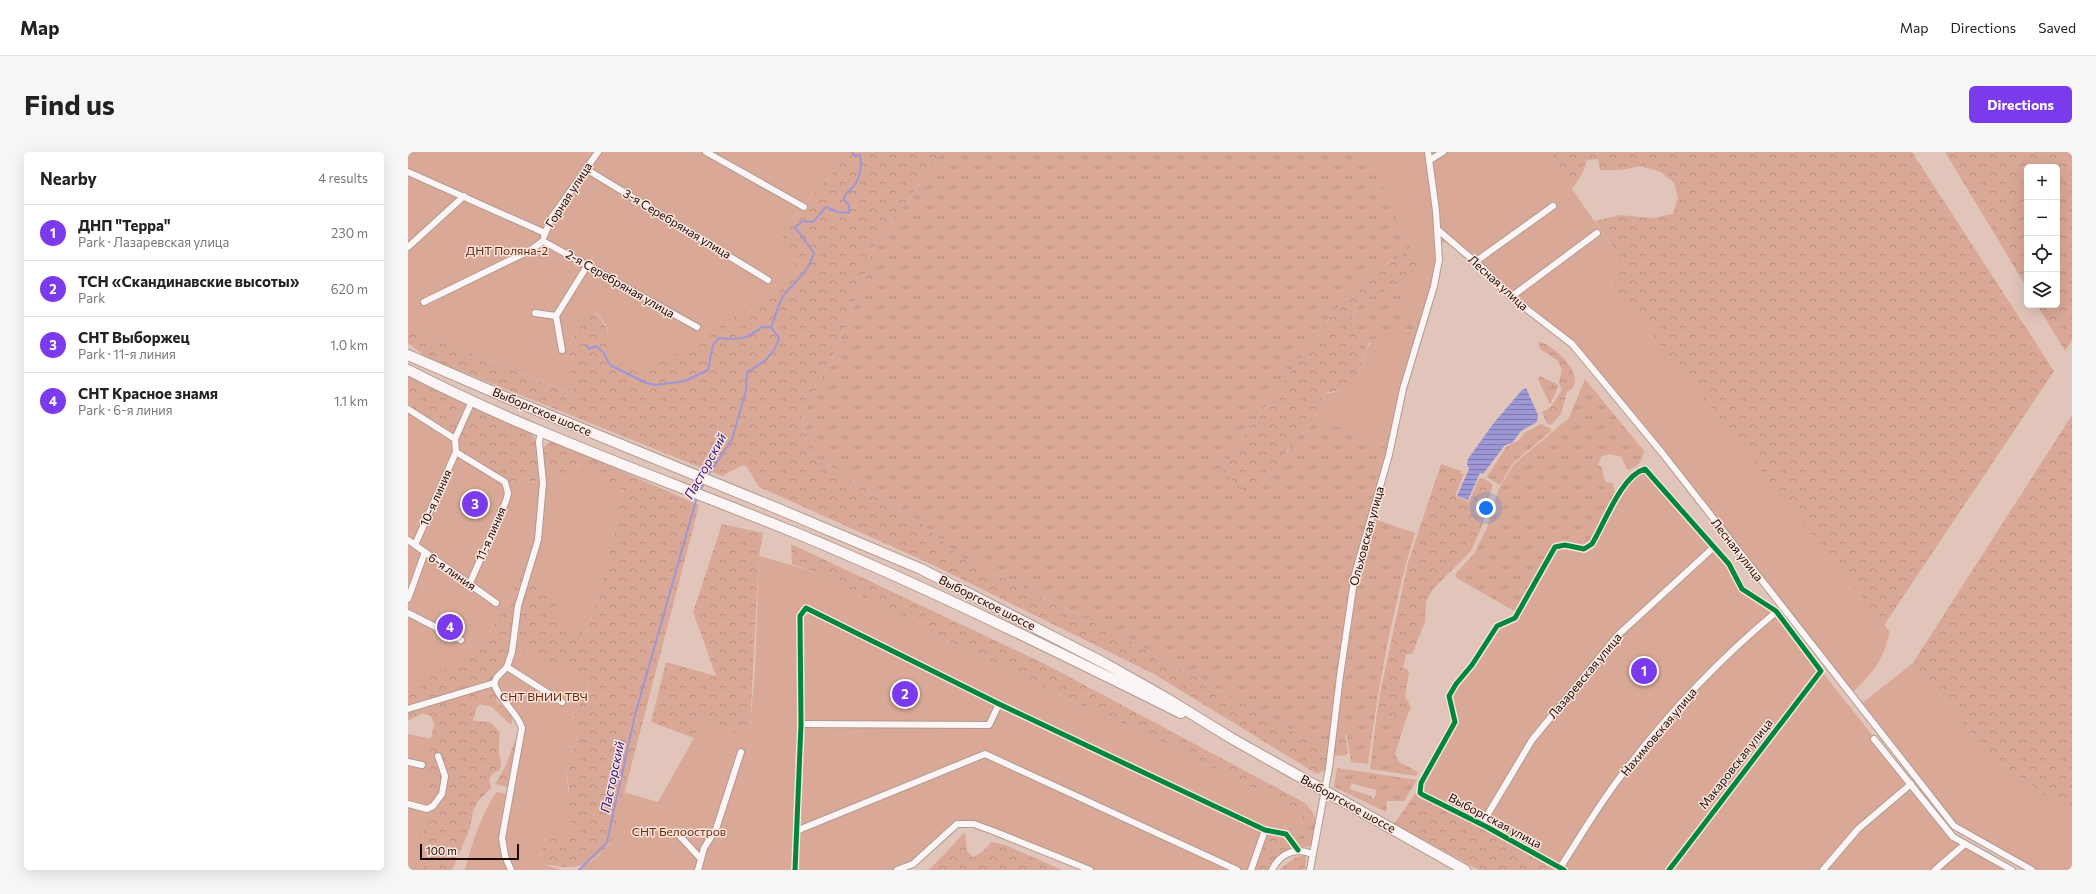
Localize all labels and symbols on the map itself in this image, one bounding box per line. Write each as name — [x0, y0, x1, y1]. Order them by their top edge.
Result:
street label: Горная улица — [542, 159, 594, 230]
street label: 3-я Серебряная улица — [621, 185, 734, 261]
park label: ДНТ Поляна-2 — [466, 243, 549, 257]
street label: 2-я Серебряная улица — [564, 246, 677, 320]
street label: Лесная улица — [1466, 252, 1532, 313]
street label: Выборгское шоссе — [491, 384, 594, 438]
water label: Пасторский — [680, 430, 730, 502]
street label: 10-я линия — [416, 467, 454, 528]
street label: Ольховская улица — [1346, 485, 1386, 587]
pin: 3 — [462, 489, 488, 519]
your location — [1476, 498, 1496, 518]
street label: 11-я линия — [472, 504, 508, 563]
street label: Лесная улица — [1709, 515, 1767, 584]
street label: 6-я линия — [426, 550, 479, 593]
street label: Выборгское шоссе — [937, 572, 1038, 632]
pin: 4 — [437, 612, 463, 642]
street label: Лазаревская улица — [1544, 630, 1624, 721]
pin: 1 — [1631, 656, 1657, 686]
pin: 2 — [892, 679, 918, 709]
street label: Нахимовская улица — [1617, 685, 1699, 778]
park label: СНТ ВНИИ ТВЧ — [500, 689, 588, 703]
street label: Макаровская улица — [1696, 715, 1775, 811]
water label: Пасторский — [597, 739, 627, 814]
street label: Выборгское шоссе — [1299, 771, 1398, 835]
street label: Выборгская улица — [1447, 790, 1544, 850]
park label: СНТ Белоостров — [632, 824, 726, 838]
scale bar — [420, 842, 519, 861]

